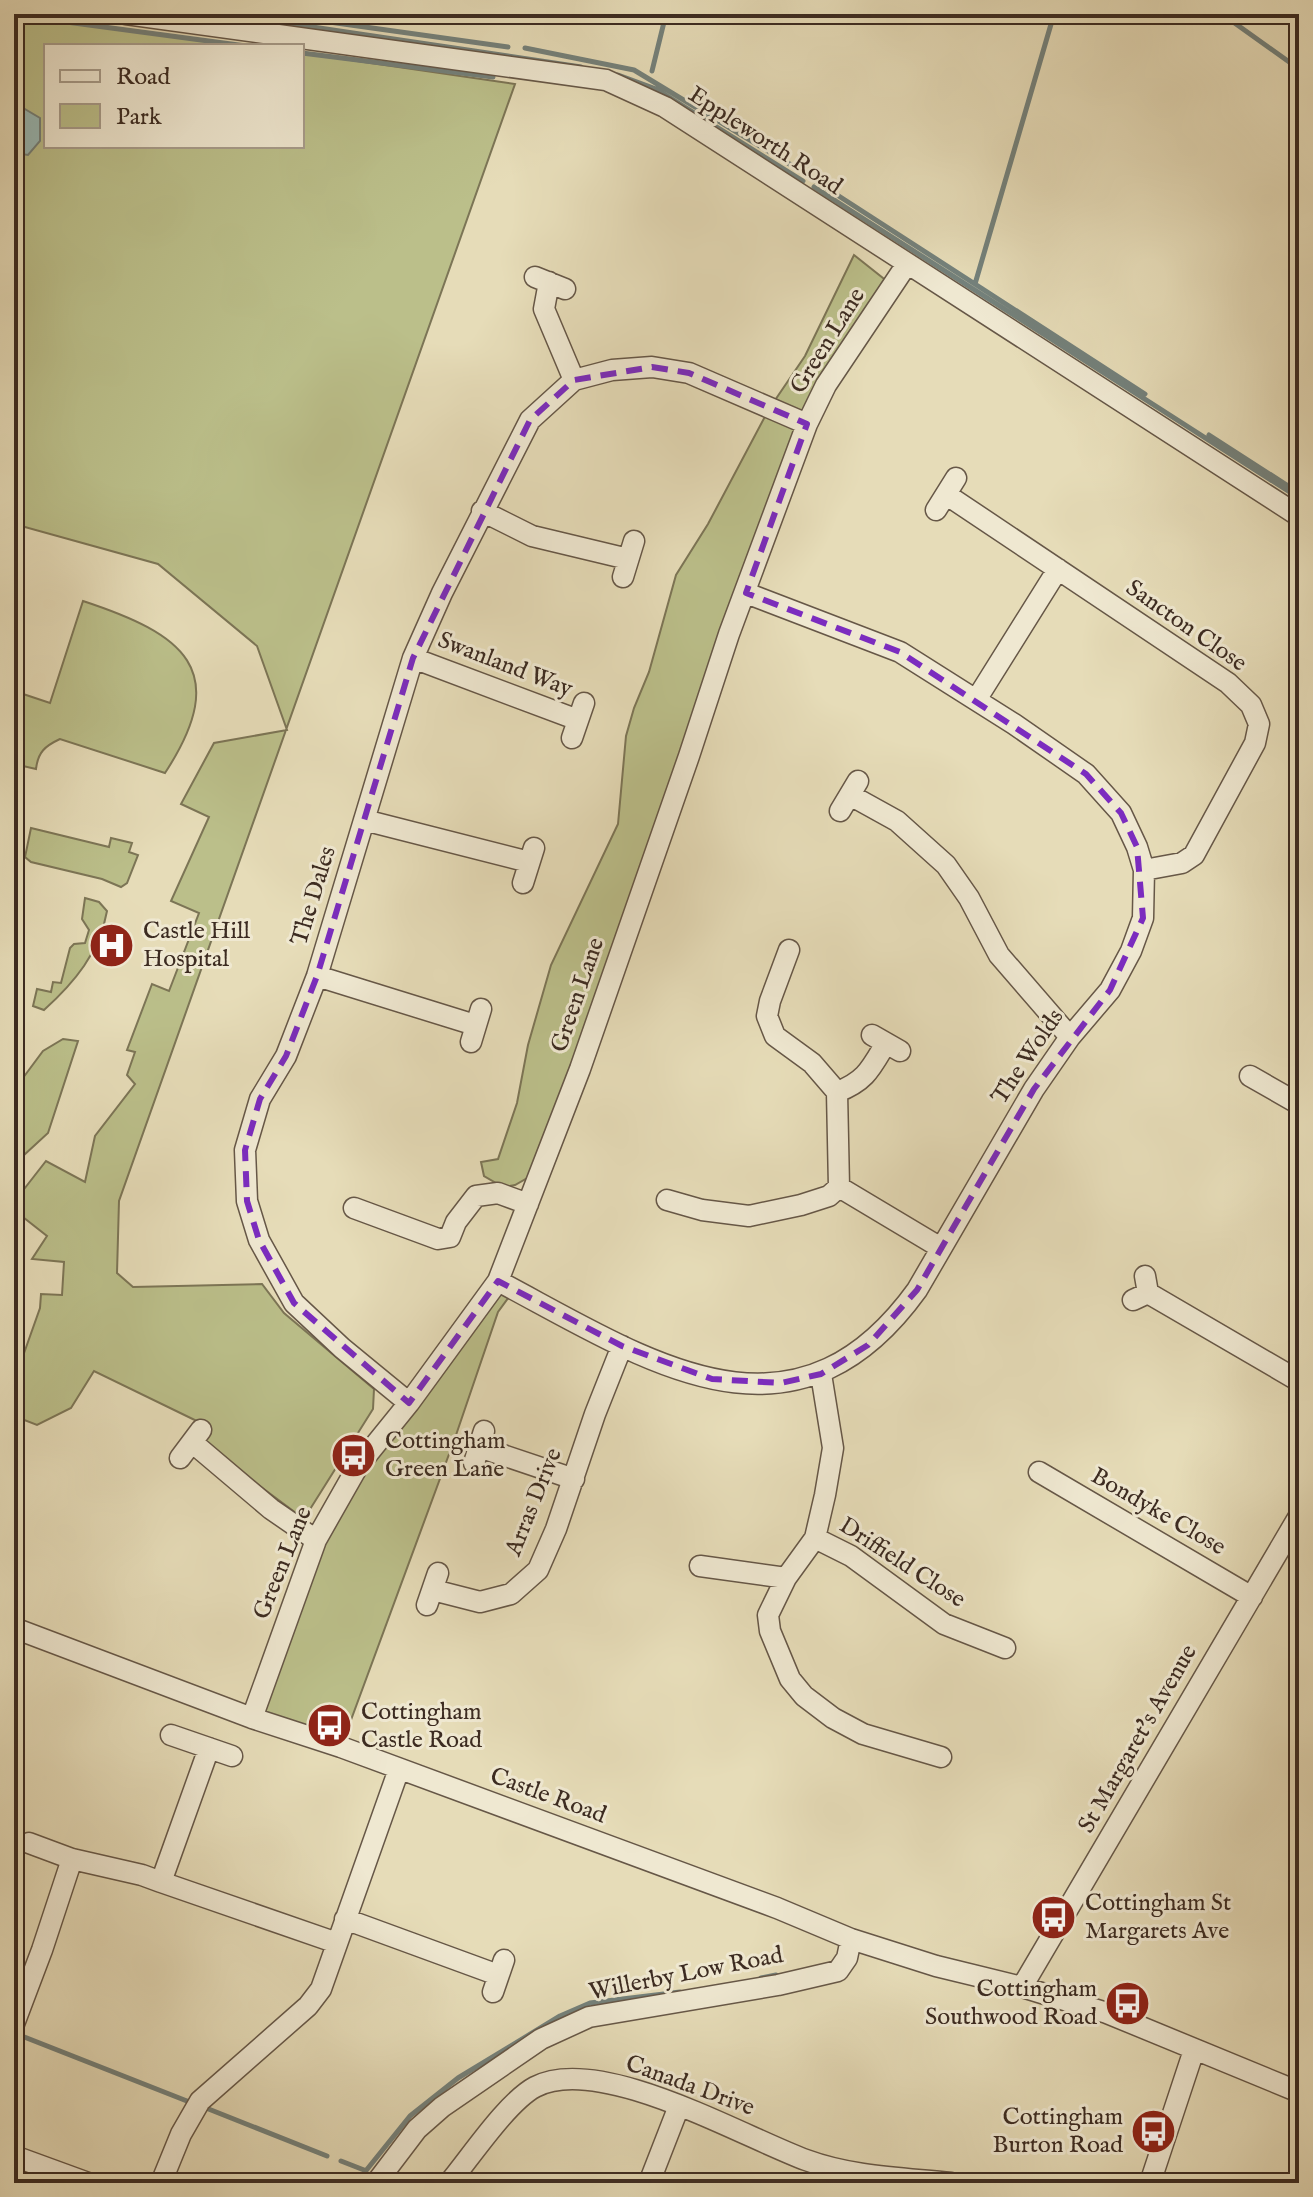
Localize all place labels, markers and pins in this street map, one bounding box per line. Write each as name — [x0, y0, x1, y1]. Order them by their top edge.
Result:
place label: Castle Hill Hospital — [143, 916, 251, 975]
hospital icon: Castle Hill Hospital — [88, 921, 136, 969]
place label: Cottingham Green Lane — [385, 1426, 505, 1485]
bus stop icon: Cottingham Green Lane — [330, 1431, 378, 1479]
place label: Cottingham Castle Road — [361, 1697, 482, 1756]
bus stop icon: Cottingham Castle Road — [306, 1702, 354, 1750]
place label: Cottingham St Margarets Ave — [1085, 1888, 1231, 1947]
bus stop icon: Cottingham St Margarets Ave — [1030, 1893, 1078, 1941]
place label: Cottingham Southwood Road — [925, 1974, 1097, 2033]
bus stop icon: Cottingham Southwood Road — [1104, 1979, 1152, 2027]
place label: Cottingham Burton Road — [993, 2102, 1123, 2161]
bus stop icon: Cottingham Burton Road — [1130, 2107, 1178, 2155]

